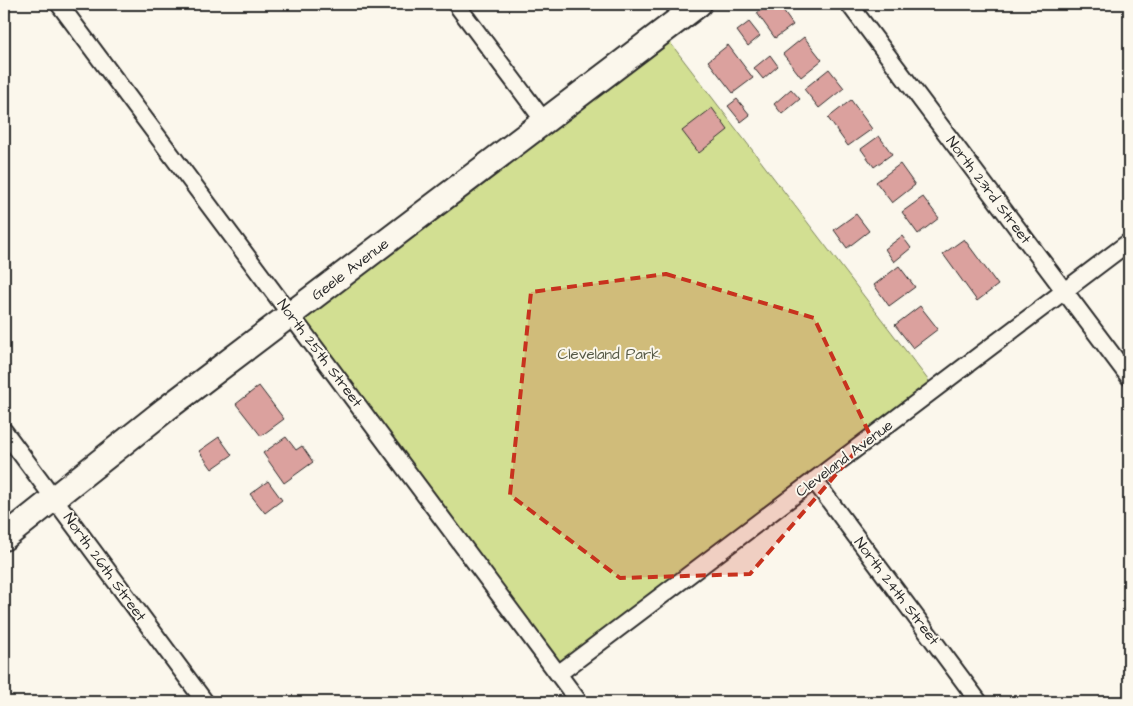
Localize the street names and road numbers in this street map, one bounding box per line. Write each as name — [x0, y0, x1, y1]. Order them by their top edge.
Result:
street label: North 23rd Street — [941, 132, 1036, 249]
street label: Geele Avenue — [307, 233, 393, 305]
street label: North 25th Street — [272, 295, 367, 412]
street label: Cleveland Avenue — [791, 415, 897, 502]
street label: North 26th Street — [58, 509, 151, 626]
street label: North 24th Street — [849, 533, 944, 650]

